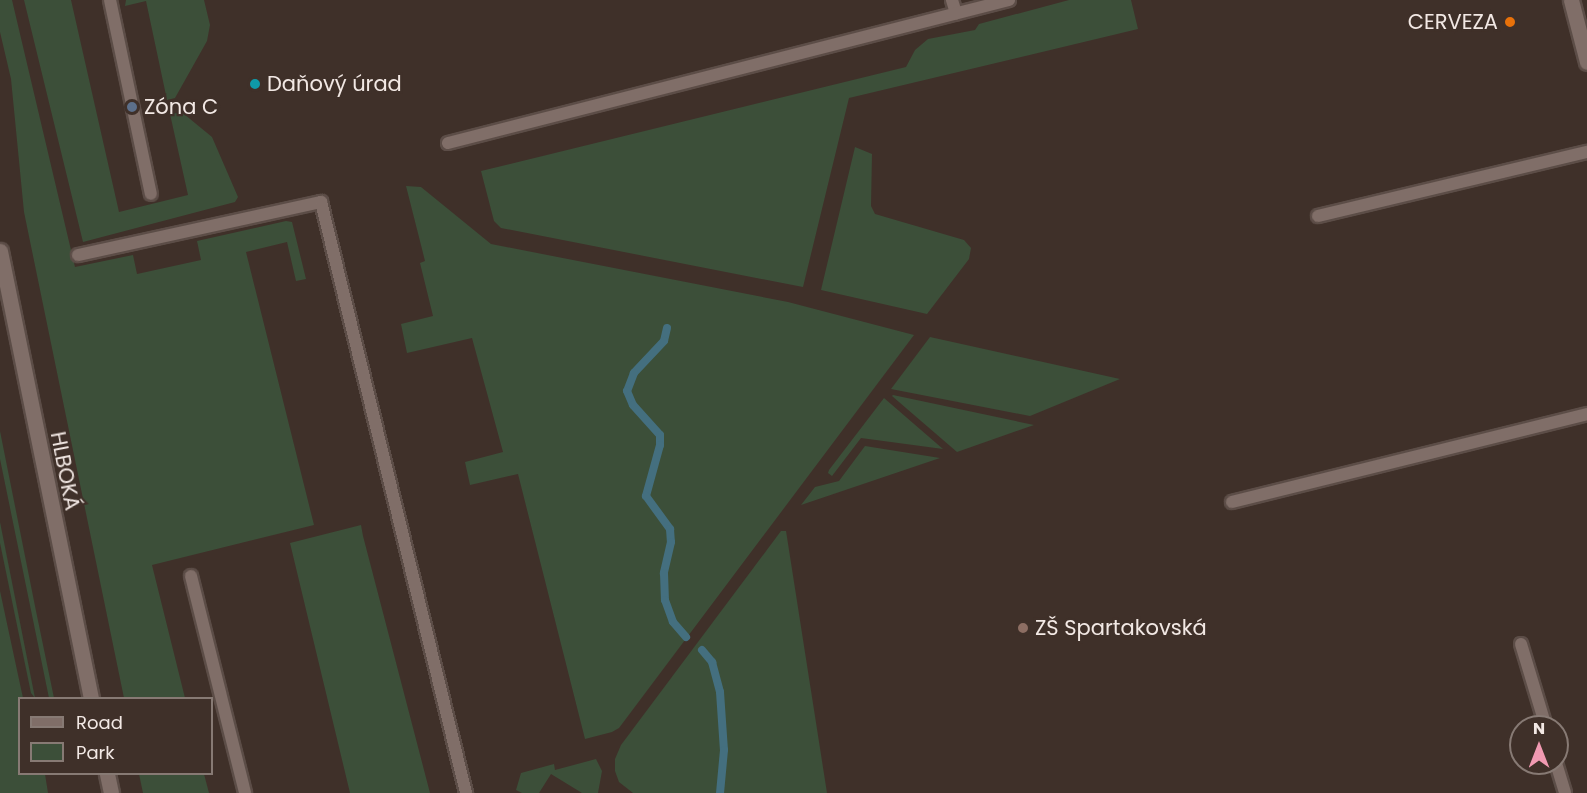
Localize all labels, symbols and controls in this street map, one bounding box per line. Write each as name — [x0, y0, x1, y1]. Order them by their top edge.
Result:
place label: CERVEZA — [1408, 9, 1498, 35]
marker: CERVEZA — [1503, 15, 1517, 29]
place label: Daňový úrad — [267, 71, 402, 97]
marker: Daňový úrad — [248, 77, 262, 91]
place label: Zóna C — [144, 94, 218, 120]
marker: Zóna C — [125, 100, 139, 114]
street label: HLBOKÁ — [45, 429, 85, 513]
place label: ZŠ Spartakovská — [1035, 615, 1207, 641]
marker: ZŠ Spartakovská — [1016, 621, 1030, 635]
legend — [18, 697, 213, 775]
text: Road — [76, 710, 123, 735]
north arrow — [1509, 715, 1569, 775]
text: N — [1533, 717, 1545, 740]
text: Park — [76, 740, 115, 765]

